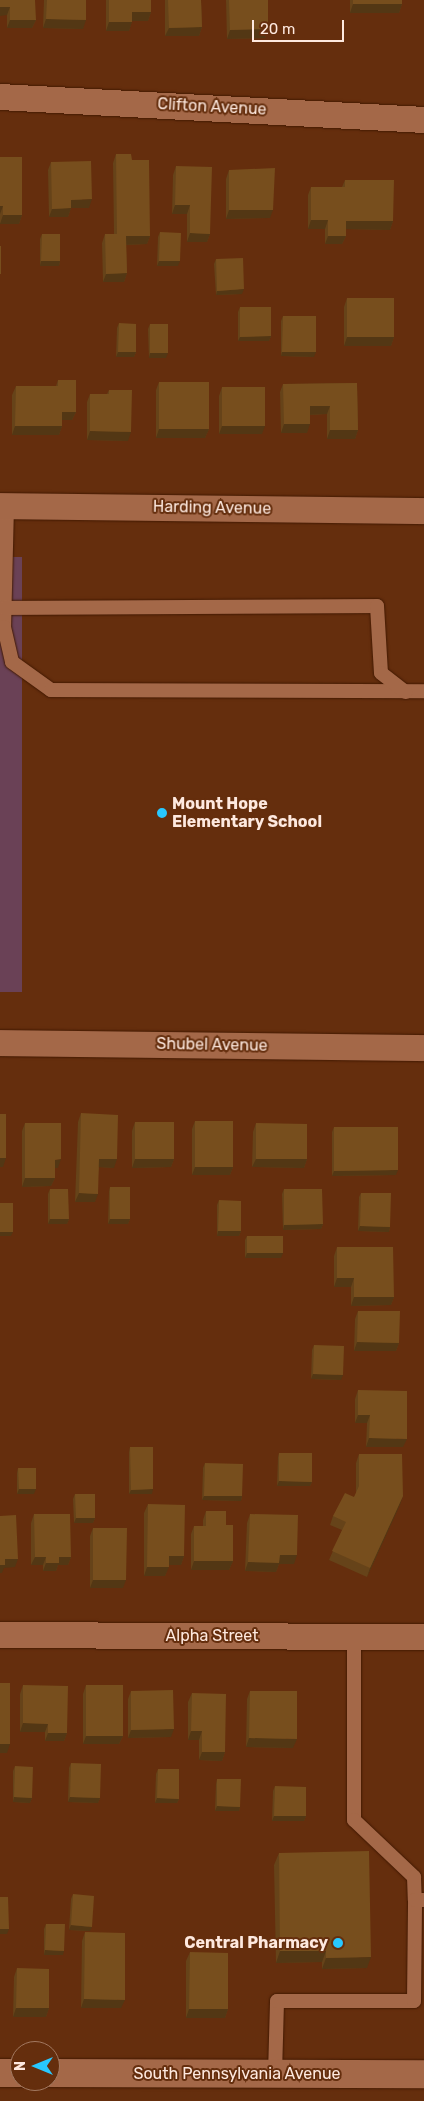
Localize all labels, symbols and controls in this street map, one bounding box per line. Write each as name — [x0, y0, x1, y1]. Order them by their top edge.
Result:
scale bar — [254, 10, 346, 42]
text: 20 m — [260, 20, 295, 38]
street label: Clifton Avenue — [157, 95, 267, 119]
street label: Harding Avenue — [152, 497, 272, 519]
place label: Mount Hope Elementary School — [172, 794, 322, 832]
marker: Mount Hope Elementary School — [156, 807, 168, 819]
street label: Shubel Avenue — [156, 1034, 268, 1056]
street label: Alpha Street — [166, 1626, 258, 1646]
place label: Central Pharmacy — [184, 1933, 328, 1953]
marker: Central Pharmacy — [332, 1937, 344, 1949]
north arrow — [10, 2041, 60, 2091]
text: N — [12, 2061, 29, 2071]
street label: South Pennsylvania Avenue — [133, 2064, 341, 2084]

